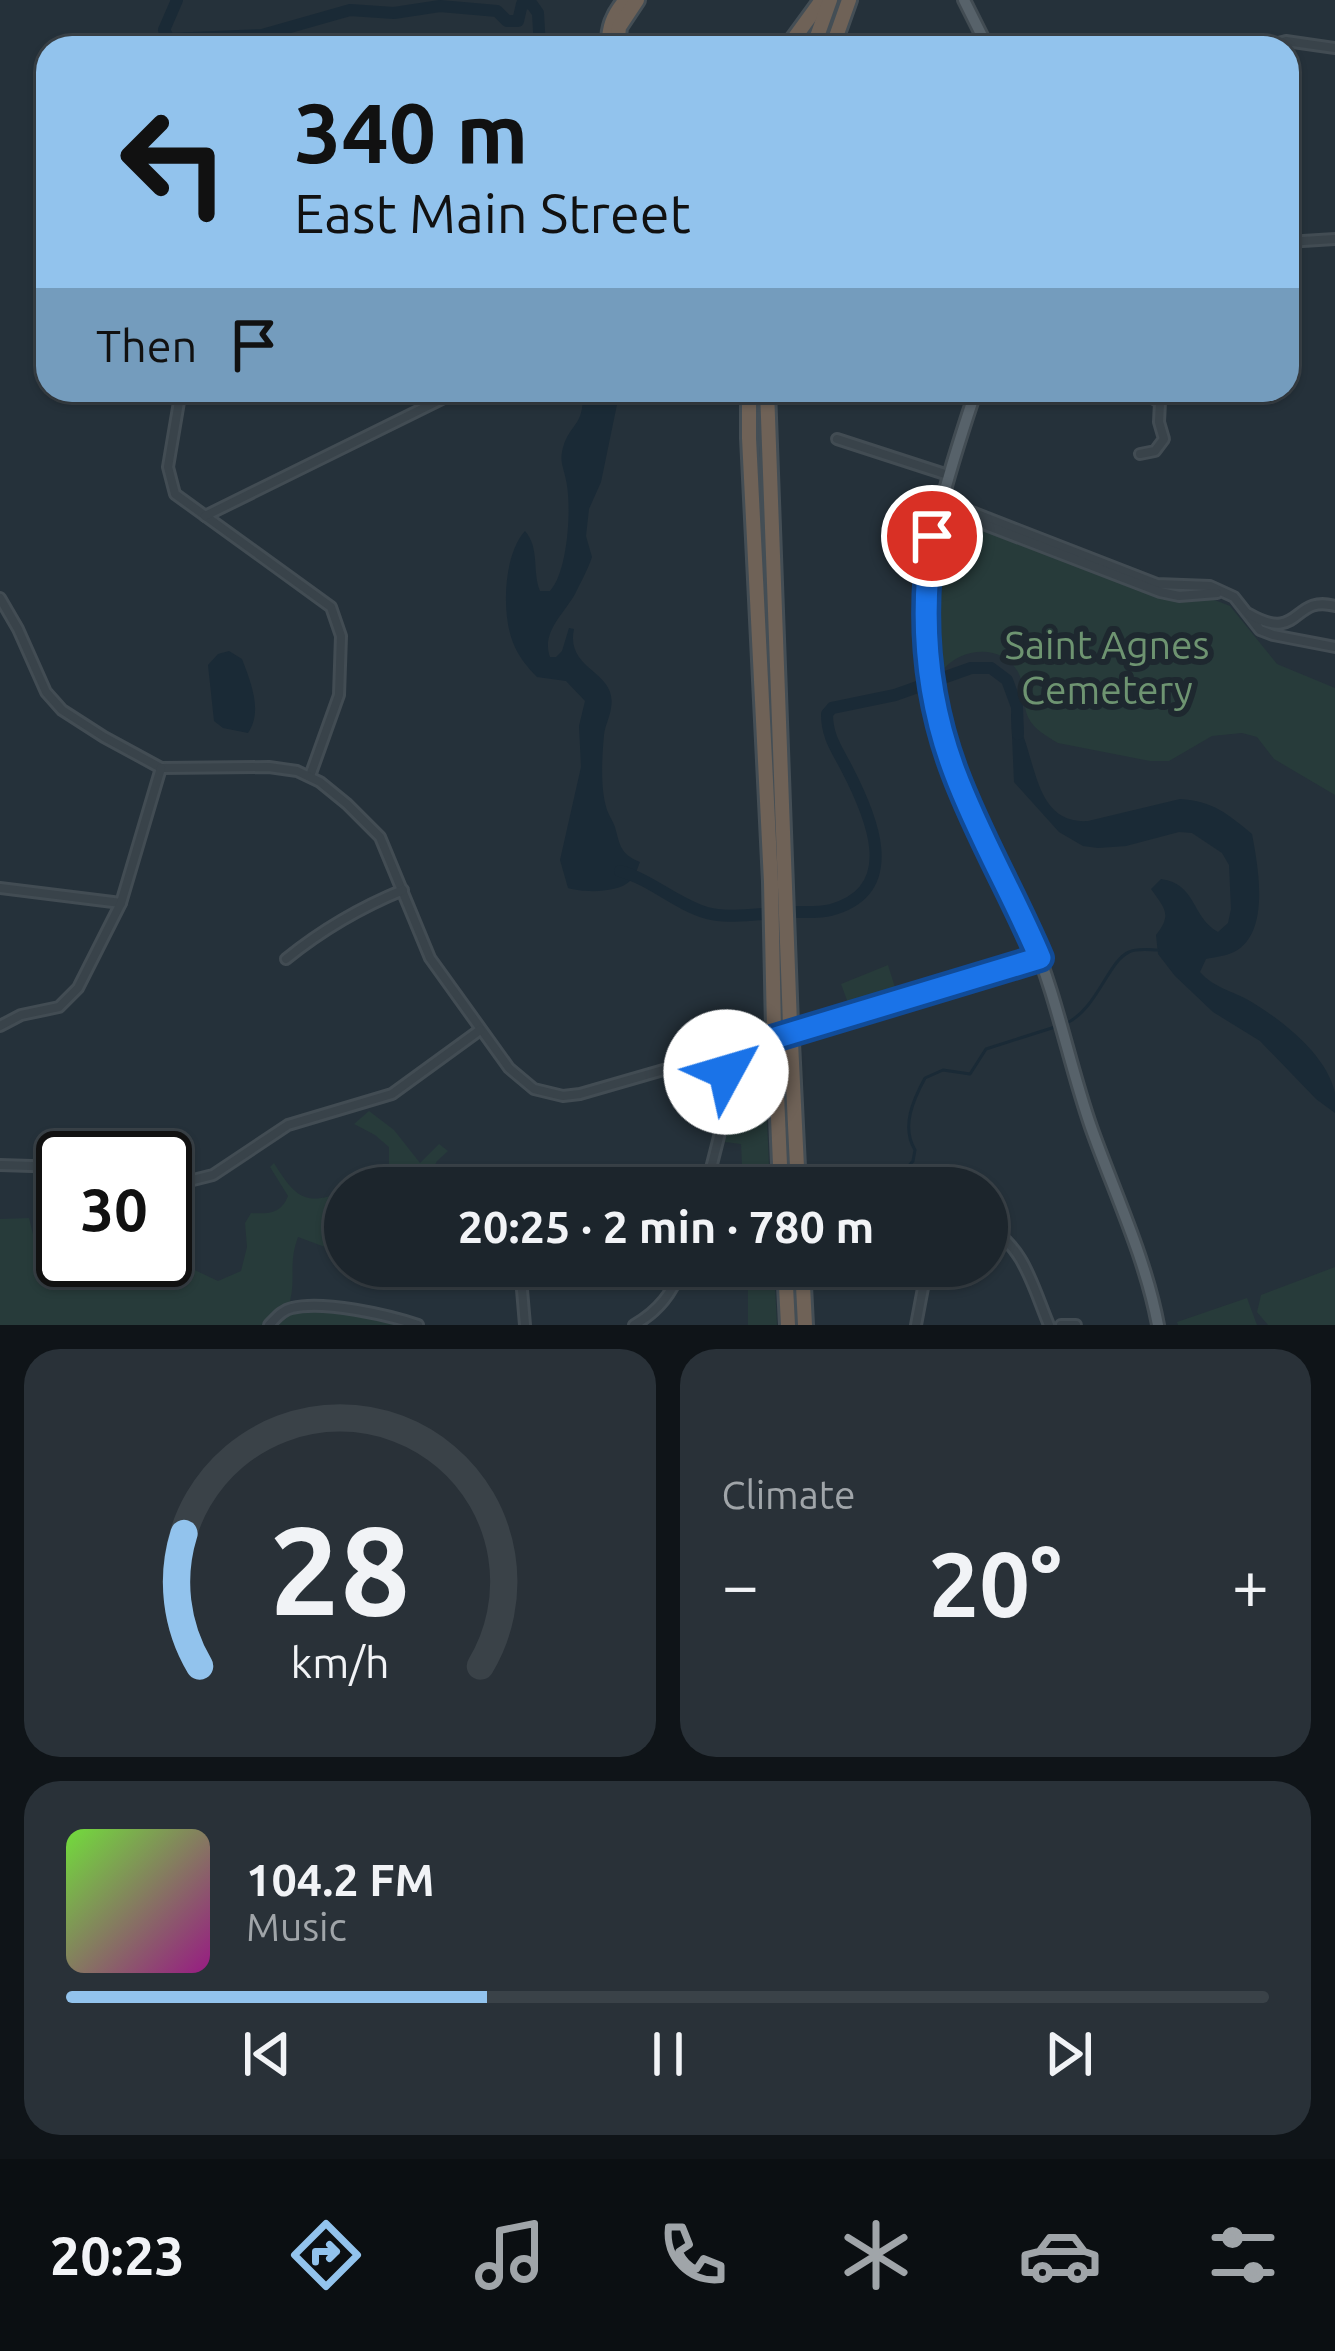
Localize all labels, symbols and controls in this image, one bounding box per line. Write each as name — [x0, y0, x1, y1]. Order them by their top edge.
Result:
icon: left — [96, 84, 252, 240]
text: 340 m — [294, 85, 528, 179]
text: East Main Street — [294, 183, 691, 243]
icon: arrive — [221, 312, 287, 378]
text: Then — [96, 320, 197, 371]
pin — [881, 485, 983, 587]
icon: arrive — [899, 503, 965, 569]
park label: Saint Agnes Cemetery — [1005, 623, 1209, 711]
position arrow — [663, 1009, 789, 1135]
speed limit sign: 30 — [36, 1131, 192, 1287]
text: 20:25 · 2 min · 780 m — [458, 1201, 874, 1252]
text: Climate — [722, 1473, 856, 1516]
text: 28 — [269, 1499, 410, 1639]
text: 20° — [929, 1533, 1062, 1634]
text: − — [722, 1547, 759, 1621]
text: + — [1232, 1547, 1269, 1621]
text: km/h — [290, 1638, 389, 1686]
text: 104.2 FM — [246, 1854, 435, 1905]
text: Music — [246, 1905, 347, 1948]
icon: previous — [234, 2021, 300, 2087]
icon: pause — [635, 2021, 701, 2087]
icon: next — [1036, 2021, 1102, 2087]
icon: directions — [284, 2213, 368, 2297]
icon: music — [468, 2213, 552, 2297]
icon: phone — [651, 2213, 735, 2297]
icon: climate — [834, 2213, 918, 2297]
icon: car — [1018, 2213, 1102, 2297]
icon: filters — [1201, 2213, 1285, 2297]
text: 20:23 — [50, 2225, 185, 2285]

